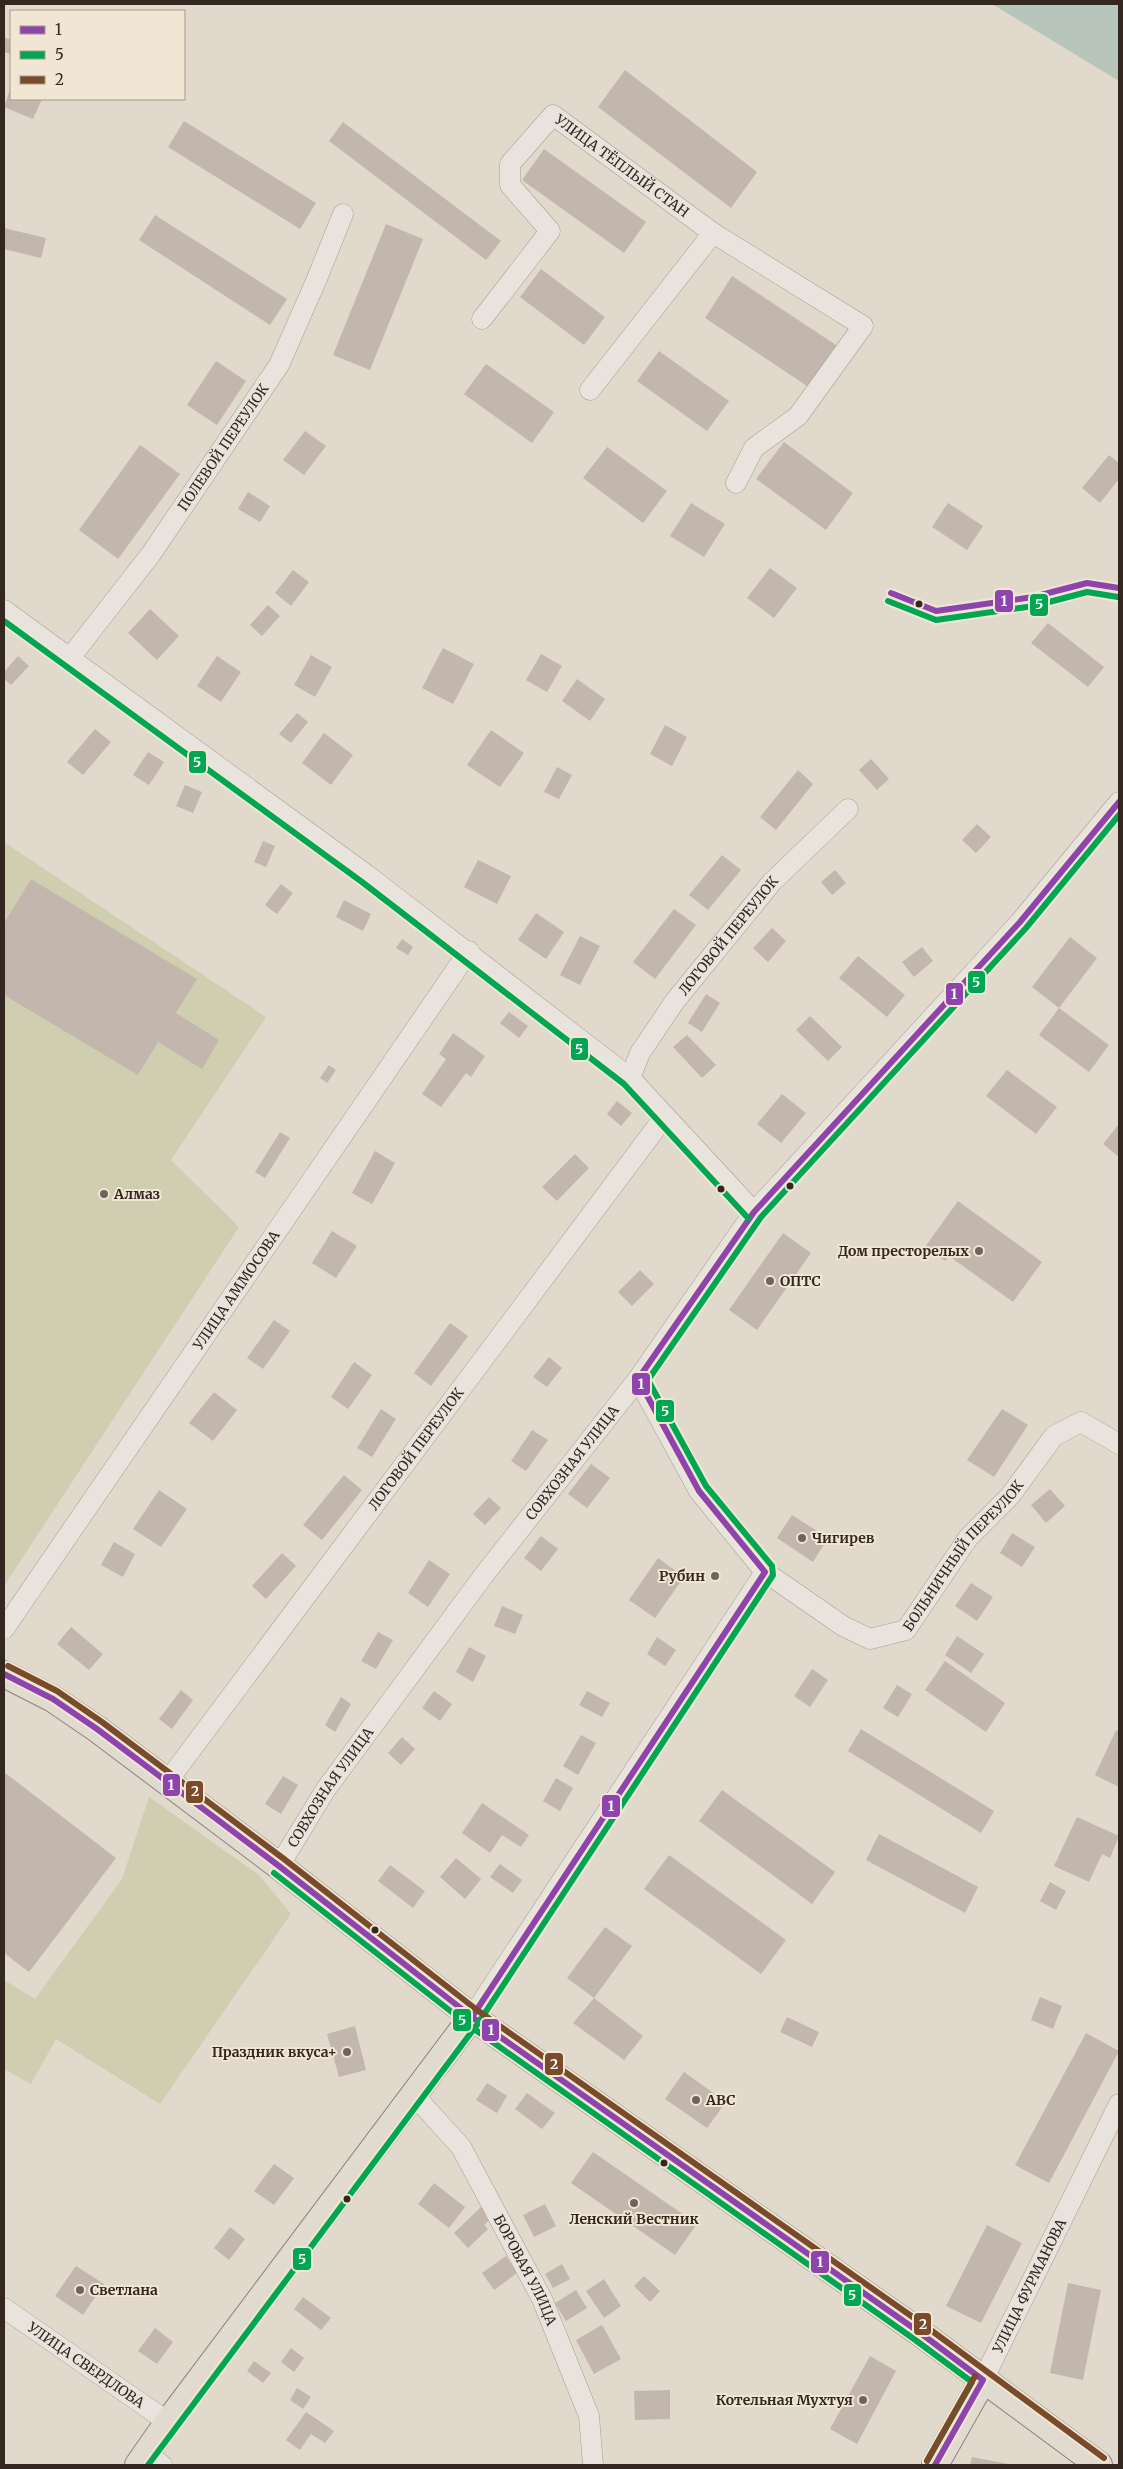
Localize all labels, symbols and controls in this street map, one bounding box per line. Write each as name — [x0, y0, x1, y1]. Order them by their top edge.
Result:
legend — [10, 10, 185, 100]
text: 1 — [55, 20, 62, 39]
text: 5 — [55, 45, 64, 64]
text: 2 — [55, 70, 64, 89]
street label: УЛИЦА ТЁПЛЫЙ СТАН — [550, 110, 693, 221]
street label: ПОЛЕВОЙ ПЕРЕУЛОК — [174, 380, 273, 514]
line badge: 1 — [994, 589, 1014, 613]
text: 1 — [1001, 592, 1008, 610]
line badge: 5 — [1029, 593, 1049, 617]
text: 5 — [1035, 595, 1043, 613]
unlabelled marker — [914, 599, 924, 609]
line badge: 5 — [188, 750, 207, 774]
text: 5 — [193, 753, 201, 771]
street label: ЛОГОВОЙ ПЕРЕУЛОК — [675, 872, 782, 999]
line badge: 5 — [967, 970, 986, 994]
text: 5 — [972, 973, 980, 991]
line badge: 1 — [945, 982, 964, 1006]
text: 1 — [951, 985, 958, 1003]
line badge: 5 — [570, 1037, 589, 1061]
text: 5 — [575, 1040, 583, 1058]
unlabelled marker — [785, 1181, 795, 1191]
unlabelled marker — [716, 1184, 726, 1194]
place label: Алмаз — [113, 1185, 160, 1203]
marker: Алмаз — [98, 1188, 110, 1200]
street label: УЛИЦА АММОСОВА — [189, 1227, 284, 1354]
place label: Дом престорелых — [838, 1242, 969, 1260]
marker: Дом престорелых — [973, 1245, 985, 1257]
place label: ОПТС — [780, 1272, 821, 1290]
marker: ОПТС — [764, 1275, 776, 1287]
line badge: 1 — [631, 1372, 651, 1396]
text: 1 — [638, 1375, 645, 1393]
street label: ЛОГОВОЙ ПЕРЕУЛОК — [365, 1384, 468, 1514]
line badge: 5 — [655, 1399, 675, 1423]
street label: СОВХОЗНАЯ УЛИЦА — [522, 1402, 623, 1524]
text: 5 — [661, 1402, 669, 1420]
street label: БОЛЬНИЧНЫЙ ПЕРЕУЛОК — [899, 1477, 1027, 1635]
place label: Чигирев — [812, 1529, 875, 1547]
marker: Чигирев — [796, 1532, 808, 1544]
place label: Рубин — [659, 1567, 705, 1585]
marker: Рубин — [709, 1570, 721, 1582]
street label: СОВХОЗНАЯ УЛИЦА — [284, 1724, 377, 1851]
line badge: 1 — [162, 1773, 181, 1797]
text: 1 — [168, 1776, 175, 1794]
line badge: 2 — [185, 1780, 204, 1804]
text: 2 — [191, 1782, 199, 1800]
line badge: 1 — [601, 1794, 621, 1818]
text: 1 — [608, 1797, 615, 1815]
unlabelled marker — [370, 1925, 380, 1935]
line badge: 5 — [452, 2008, 472, 2032]
text: 5 — [458, 2011, 466, 2029]
line badge: 1 — [481, 2018, 500, 2042]
text: 1 — [488, 2021, 495, 2039]
place label: Праздник вкуса+ — [212, 2043, 337, 2061]
marker: Праздник вкуса+ — [341, 2046, 353, 2058]
line badge: 2 — [544, 2052, 564, 2076]
text: 2 — [550, 2055, 558, 2073]
place label: ABC — [705, 2091, 735, 2109]
marker: ABC — [690, 2094, 702, 2106]
unlabelled marker — [659, 2158, 669, 2168]
unlabelled marker — [342, 2194, 352, 2204]
marker: Ленский Вестник — [628, 2197, 640, 2209]
place label: Ленский Вестник — [569, 2210, 699, 2228]
street label: БОРОВАЯ УЛИЦА — [490, 2211, 561, 2328]
street label: УЛИЦА ФУРМАНОВА — [988, 2215, 1070, 2357]
line badge: 5 — [292, 2247, 312, 2271]
text: 5 — [298, 2250, 306, 2268]
line badge: 1 — [810, 2250, 830, 2274]
text: 1 — [817, 2253, 824, 2271]
place label: Светлана — [90, 2281, 158, 2299]
line badge: 5 — [843, 2283, 862, 2307]
marker: Светлана — [74, 2284, 86, 2296]
text: 5 — [848, 2286, 856, 2304]
line badge: 2 — [913, 2312, 932, 2336]
text: 2 — [919, 2315, 927, 2333]
street label: УЛИЦА СВЕРДЛОВА — [23, 2318, 148, 2412]
place label: Котельная Мухтуя — [716, 2391, 853, 2409]
marker: Котельная Мухтуя — [857, 2394, 869, 2406]

